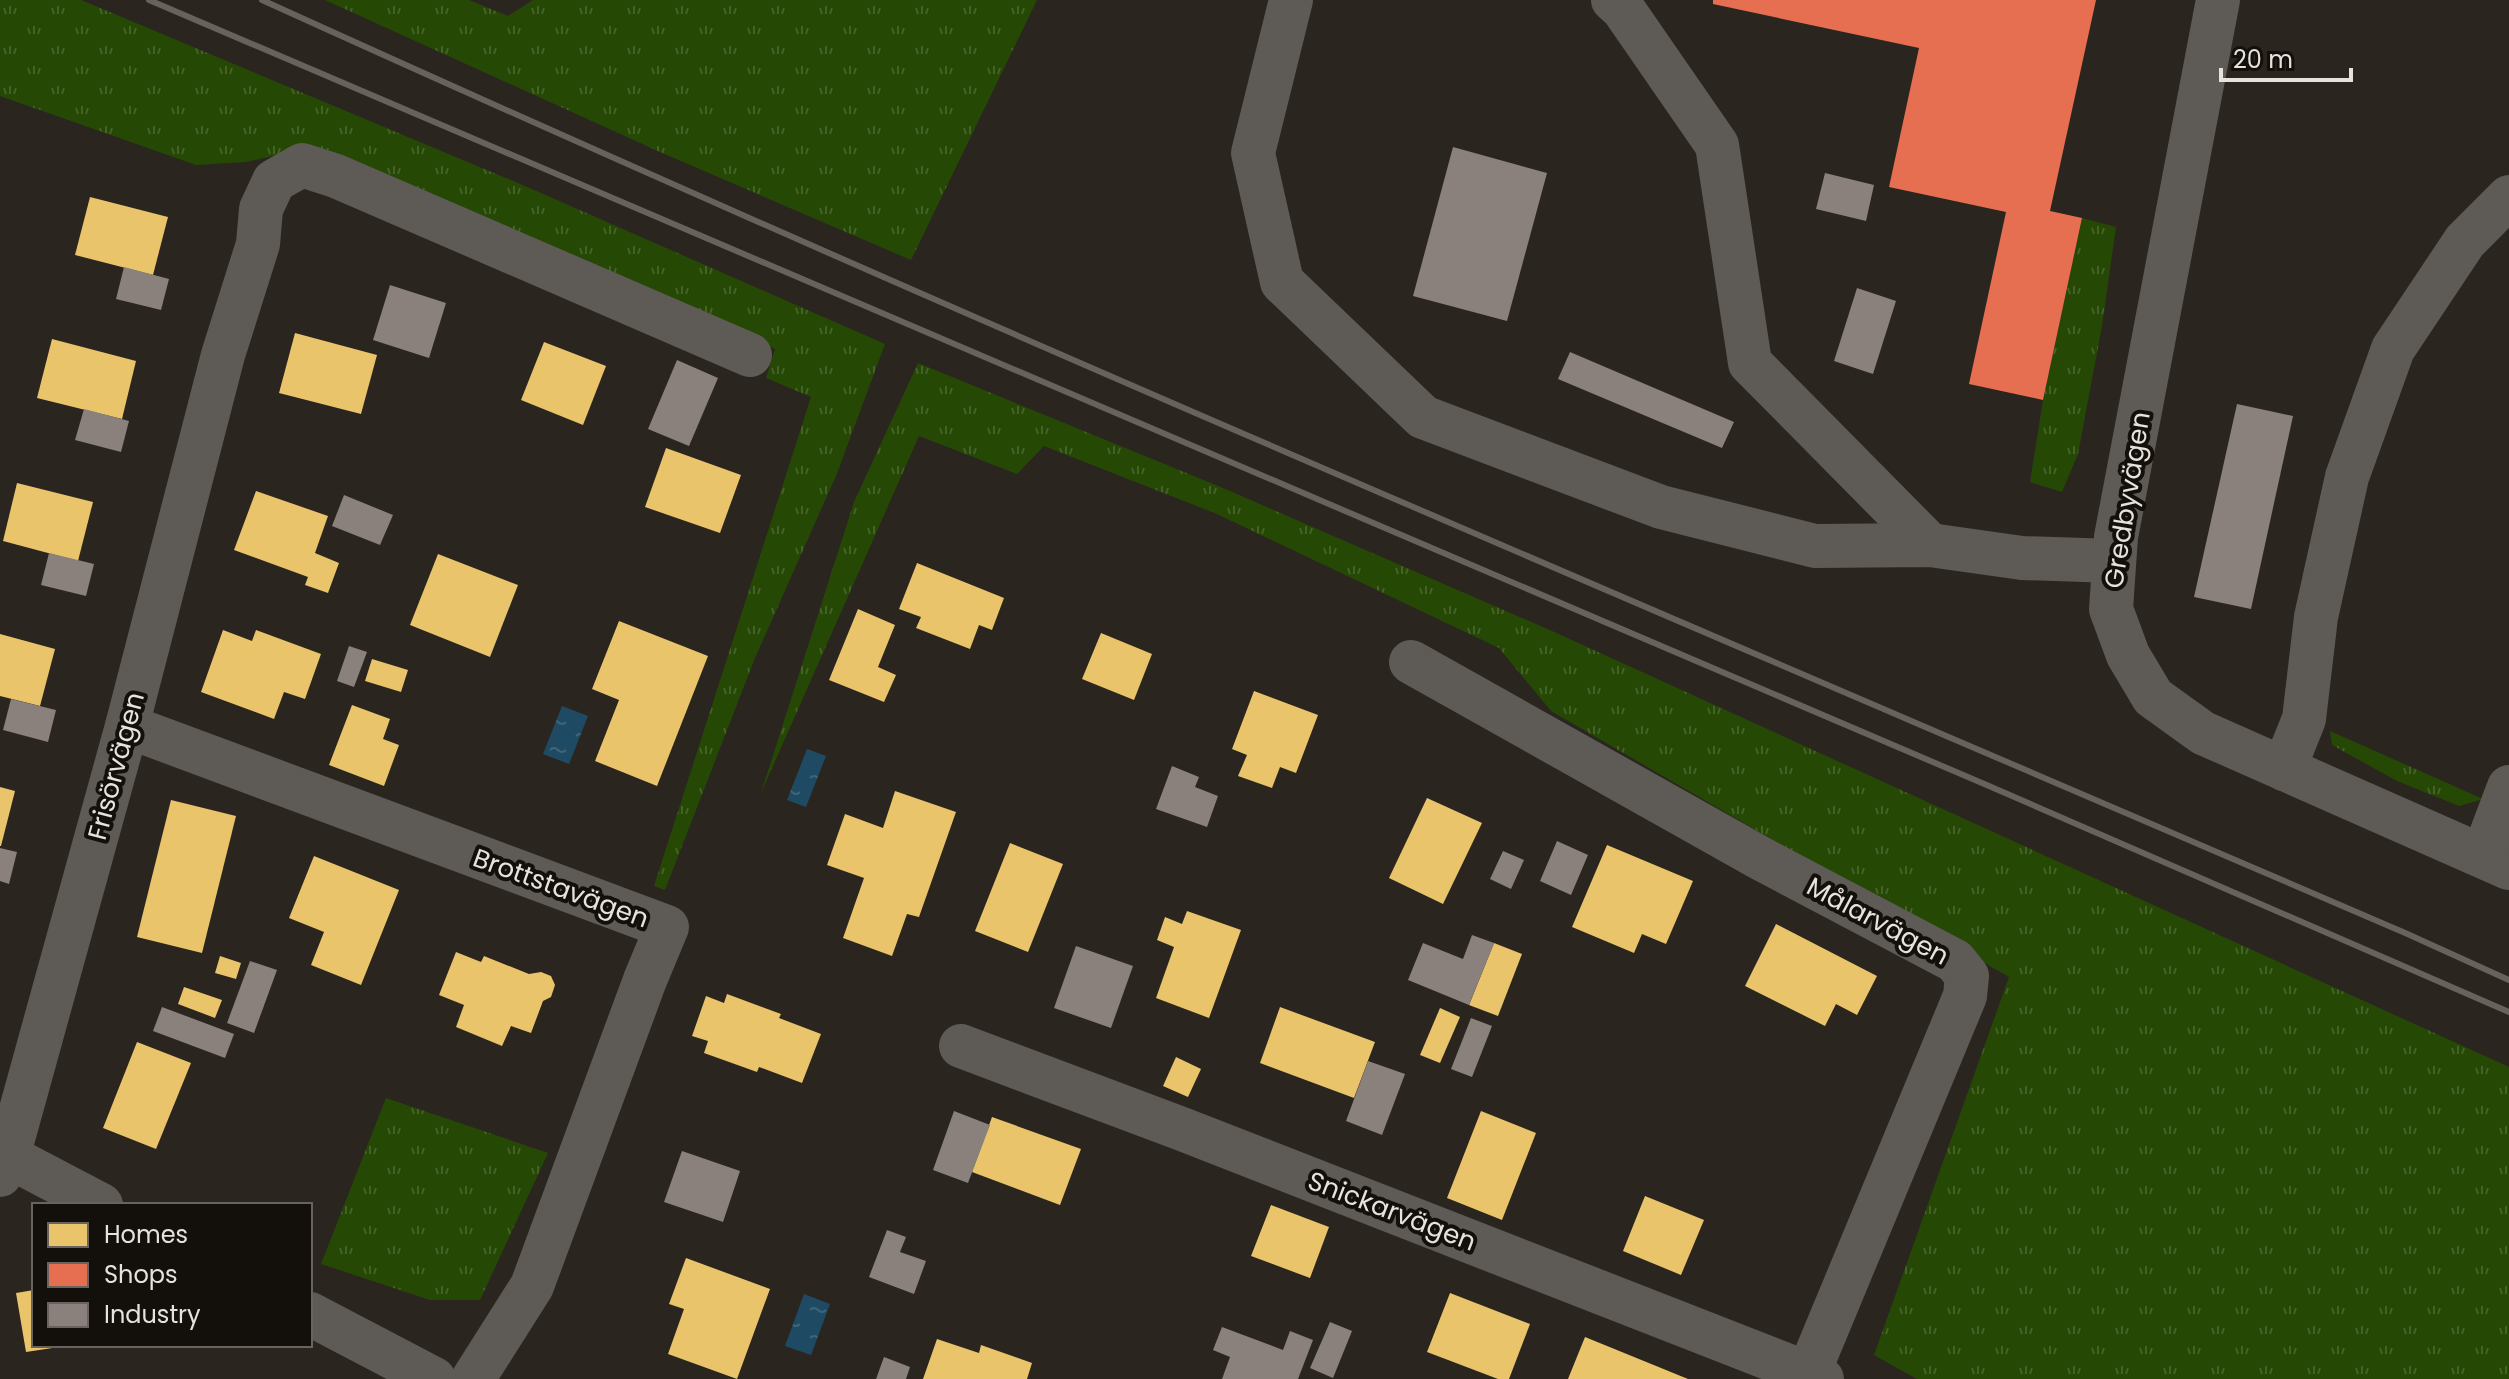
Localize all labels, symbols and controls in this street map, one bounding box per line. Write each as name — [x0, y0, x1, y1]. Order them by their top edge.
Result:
scale bar — [2221, 32, 2351, 82]
text: 20 m — [2233, 43, 2293, 76]
street label: Gredbyvägen — [2095, 409, 2159, 591]
street label: Frisörvägen — [79, 688, 153, 844]
street label: Brottstavägen — [468, 840, 654, 936]
street label: Målarvägen — [1801, 868, 1955, 974]
street label: Snickarvägen — [1303, 1162, 1481, 1260]
legend — [32, 1203, 312, 1347]
text: Homes — [104, 1218, 188, 1251]
text: Shops — [104, 1258, 178, 1291]
text: Industry — [104, 1298, 201, 1331]

